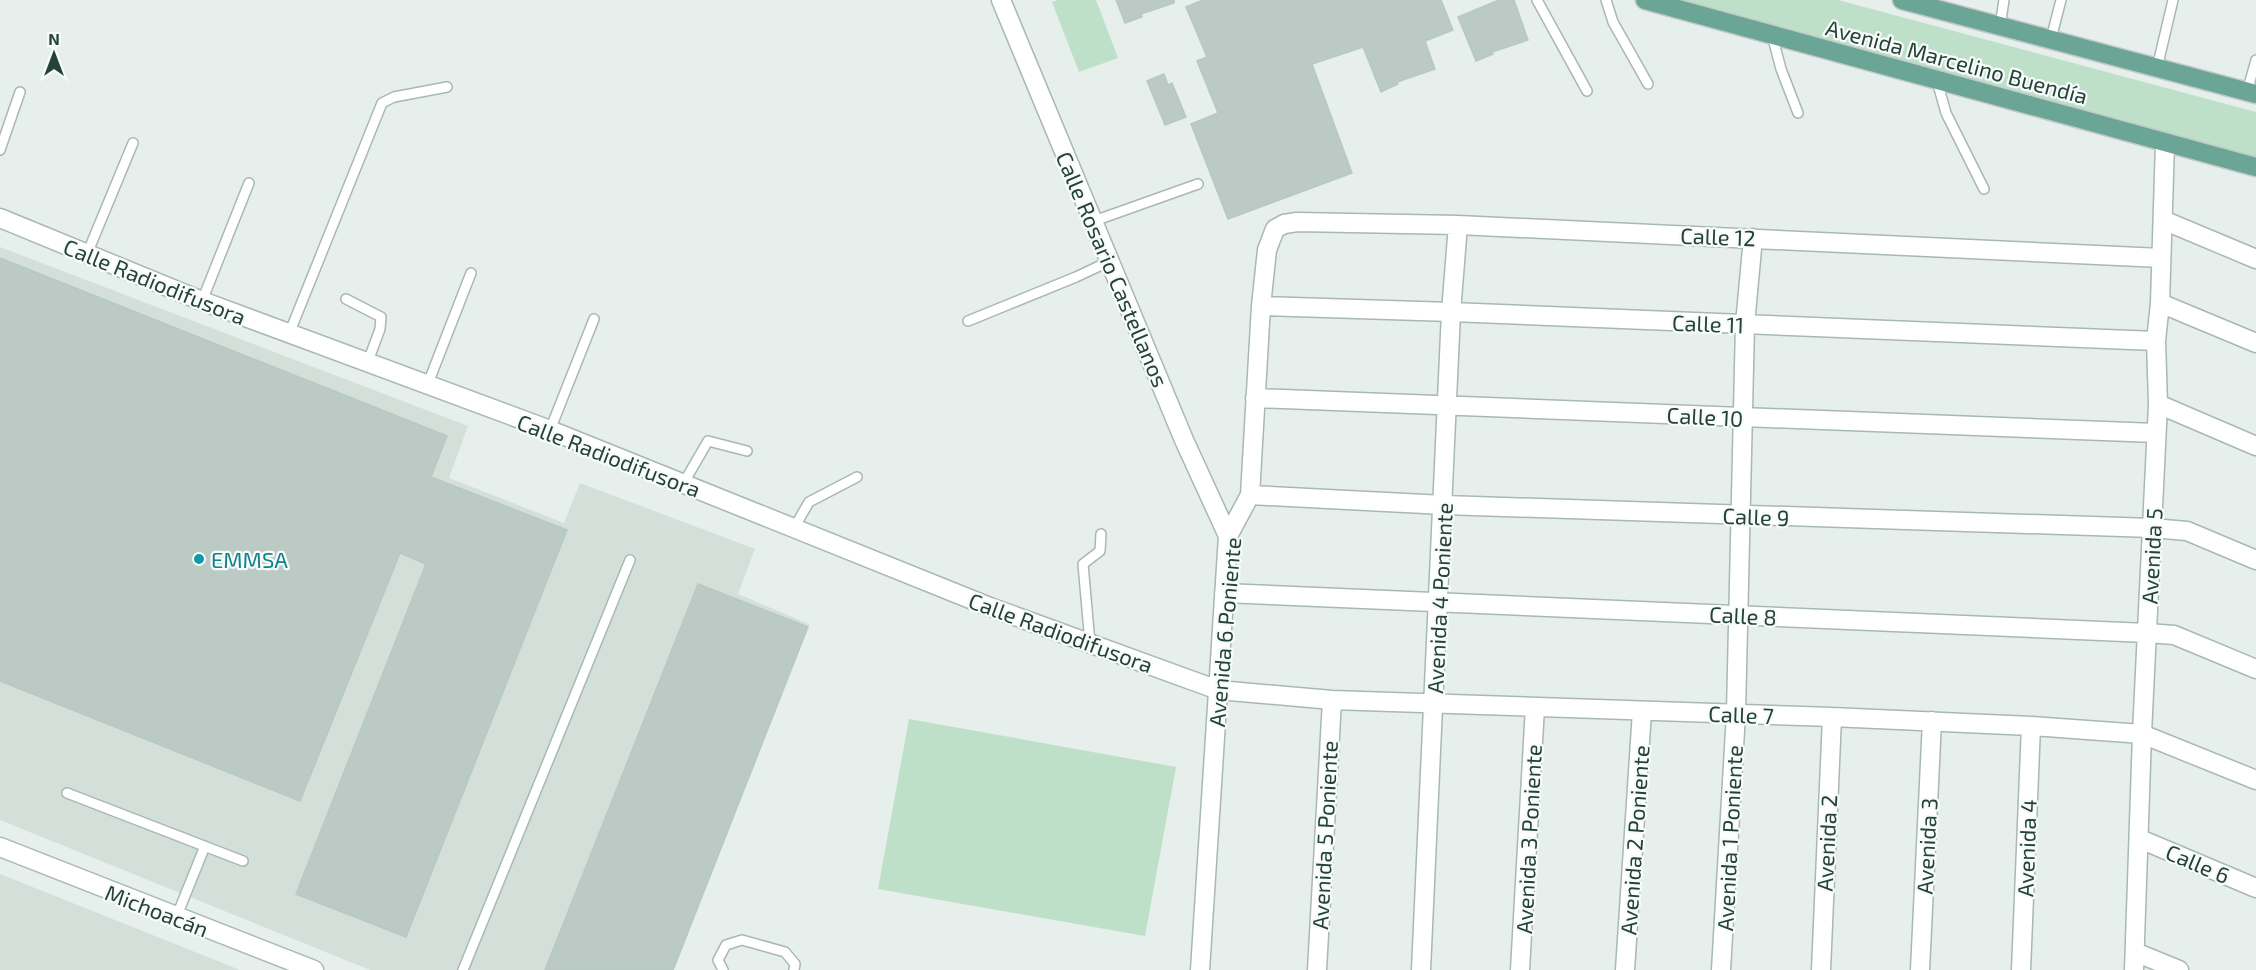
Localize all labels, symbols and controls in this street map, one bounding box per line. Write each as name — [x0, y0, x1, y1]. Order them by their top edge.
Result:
street label: Avenida Marcelino Buendía — [1823, 14, 2091, 108]
north arrow — [24, 24, 84, 84]
text: N — [48, 29, 60, 48]
street label: Calle Rosario Castellanos — [1052, 148, 1174, 390]
street label: Calle 12 — [1680, 222, 1756, 250]
street label: Calle Radiodifusora — [60, 233, 250, 329]
street label: Calle 11 — [1672, 309, 1744, 337]
street label: Calle 10 — [1666, 401, 1744, 431]
street label: Calle Radiodifusora — [514, 408, 704, 502]
street label: Avenida 4 Poniente — [1421, 502, 1457, 694]
street label: Calle 9 — [1722, 502, 1790, 530]
street label: Avenida 5 — [2135, 507, 2167, 605]
street label: Avenida 6 Poniente — [1203, 536, 1245, 728]
place label: EMMSA — [211, 546, 288, 572]
marker: EMMSA — [192, 552, 206, 566]
street label: Calle Radiodifusora — [965, 587, 1157, 677]
street label: Calle 8 — [1708, 600, 1778, 630]
street label: Calle 7 — [1708, 700, 1774, 728]
street label: Avenida 5 Poniente — [1306, 740, 1342, 930]
street label: Avenida 3 Poniente — [1510, 743, 1546, 935]
street label: Avenida 2 Poniente — [1614, 744, 1654, 936]
street label: Avenida 1 Poniente — [1711, 744, 1747, 932]
street label: Avenida 2 — [1810, 794, 1842, 892]
street label: Avenida 3 — [1910, 797, 1942, 895]
street label: Avenida 4 — [2011, 799, 2041, 897]
street label: Calle 6 — [2162, 838, 2234, 888]
street label: Michoacán — [102, 878, 212, 942]

